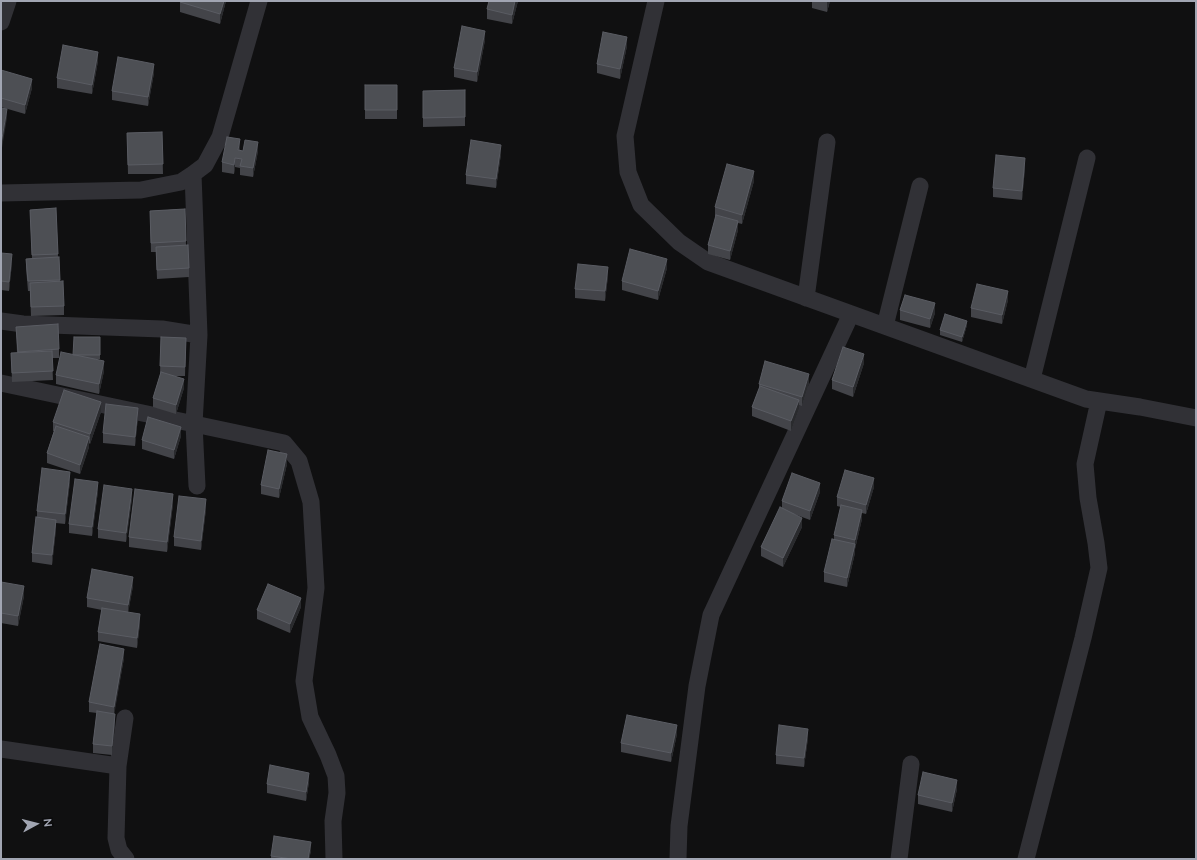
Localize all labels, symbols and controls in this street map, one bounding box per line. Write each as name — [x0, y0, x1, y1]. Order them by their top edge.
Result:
north arrow — [16, 804, 56, 844]
text: N — [40, 818, 55, 828]

